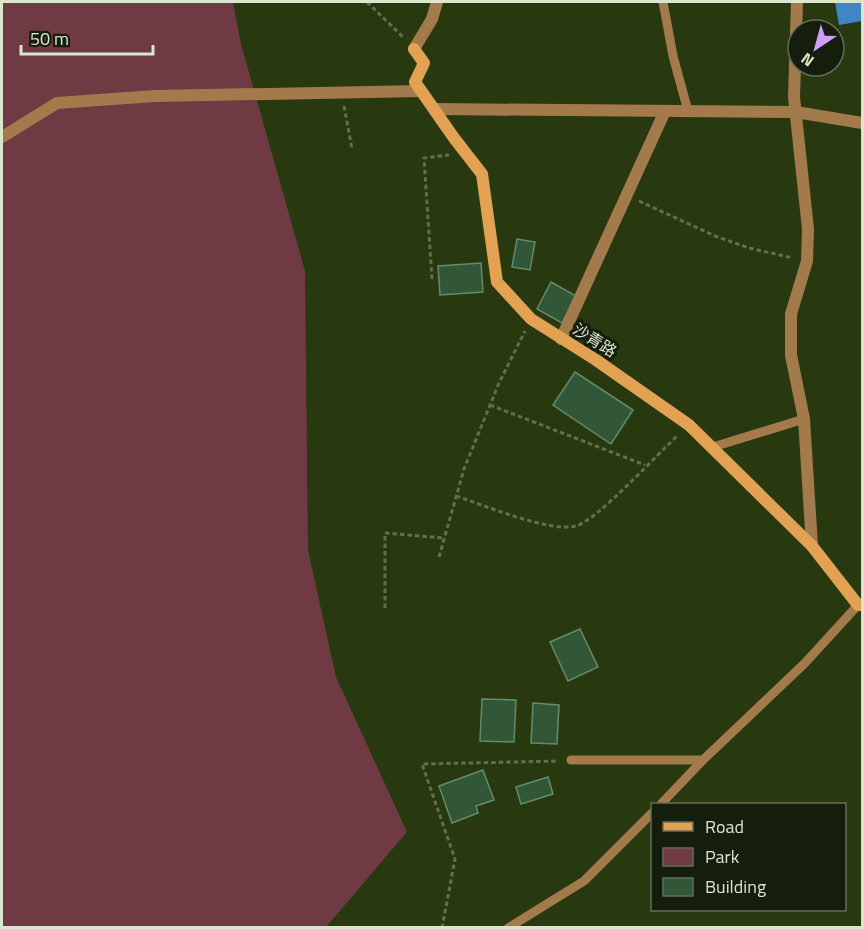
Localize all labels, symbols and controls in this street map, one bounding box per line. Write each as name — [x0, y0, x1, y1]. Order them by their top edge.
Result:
scale bar — [21, 18, 153, 56]
north arrow — [786, 18, 846, 78]
text: 50 m — [30, 25, 69, 52]
text: N — [796, 47, 819, 73]
street label: 沙青路 — [568, 317, 622, 363]
legend — [651, 803, 846, 911]
text: Road — [705, 813, 744, 840]
text: Park — [705, 843, 740, 870]
text: Building — [705, 873, 766, 900]

